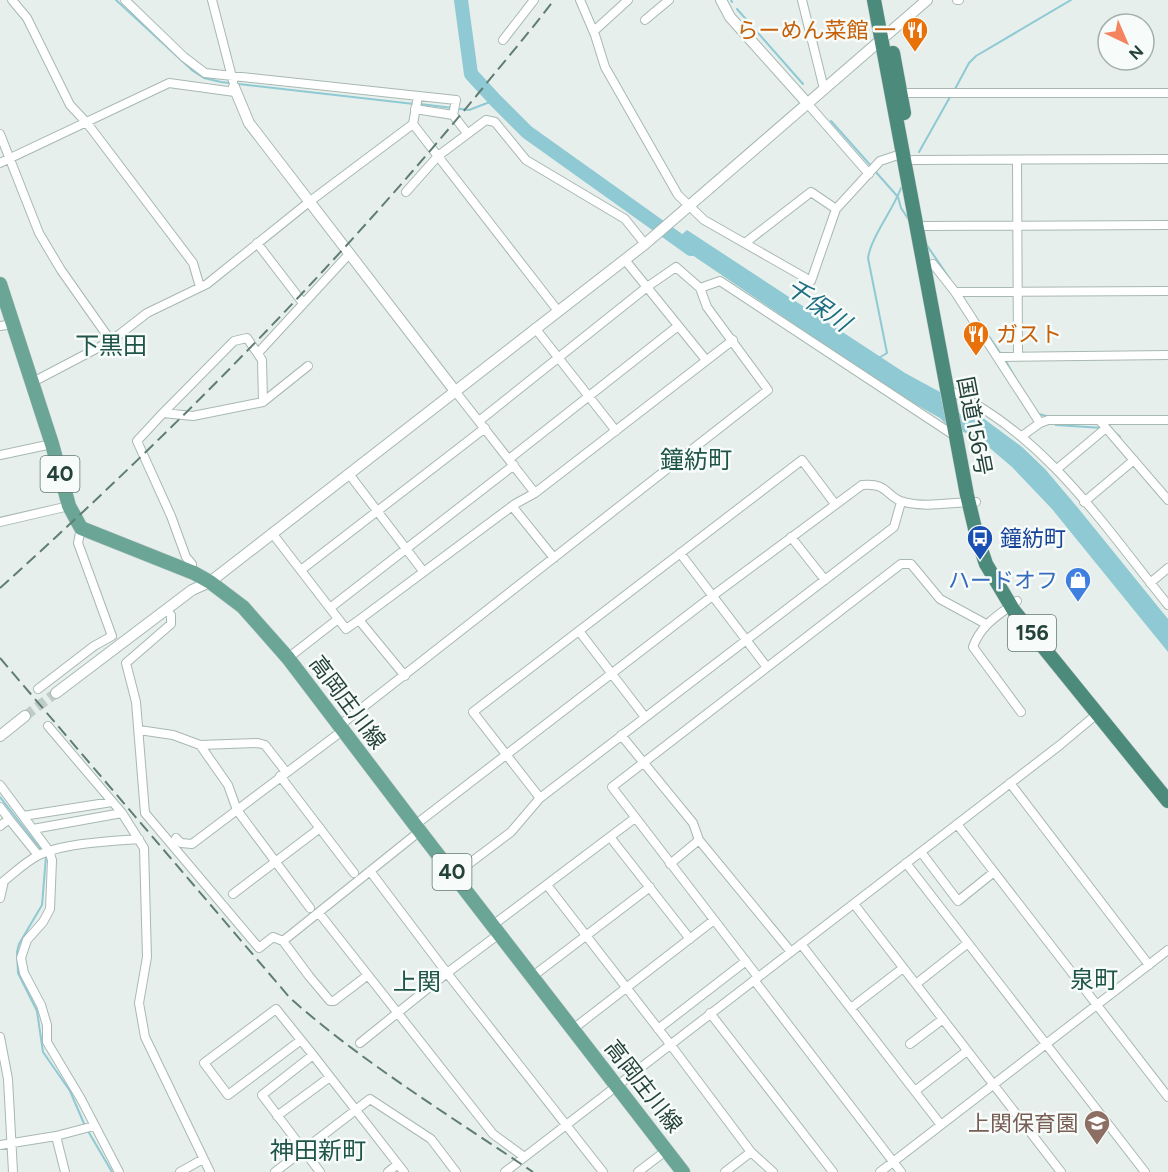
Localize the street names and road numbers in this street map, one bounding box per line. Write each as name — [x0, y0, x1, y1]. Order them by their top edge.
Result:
street label: 国道156号 — [952, 374, 997, 478]
road number: 40 — [40, 456, 80, 492]
road number: 156 — [1008, 615, 1056, 651]
street label: 高岡庄川線 — [304, 650, 391, 754]
road number: 40 — [432, 854, 472, 890]
street label: 高岡庄川線 — [599, 1035, 688, 1138]

